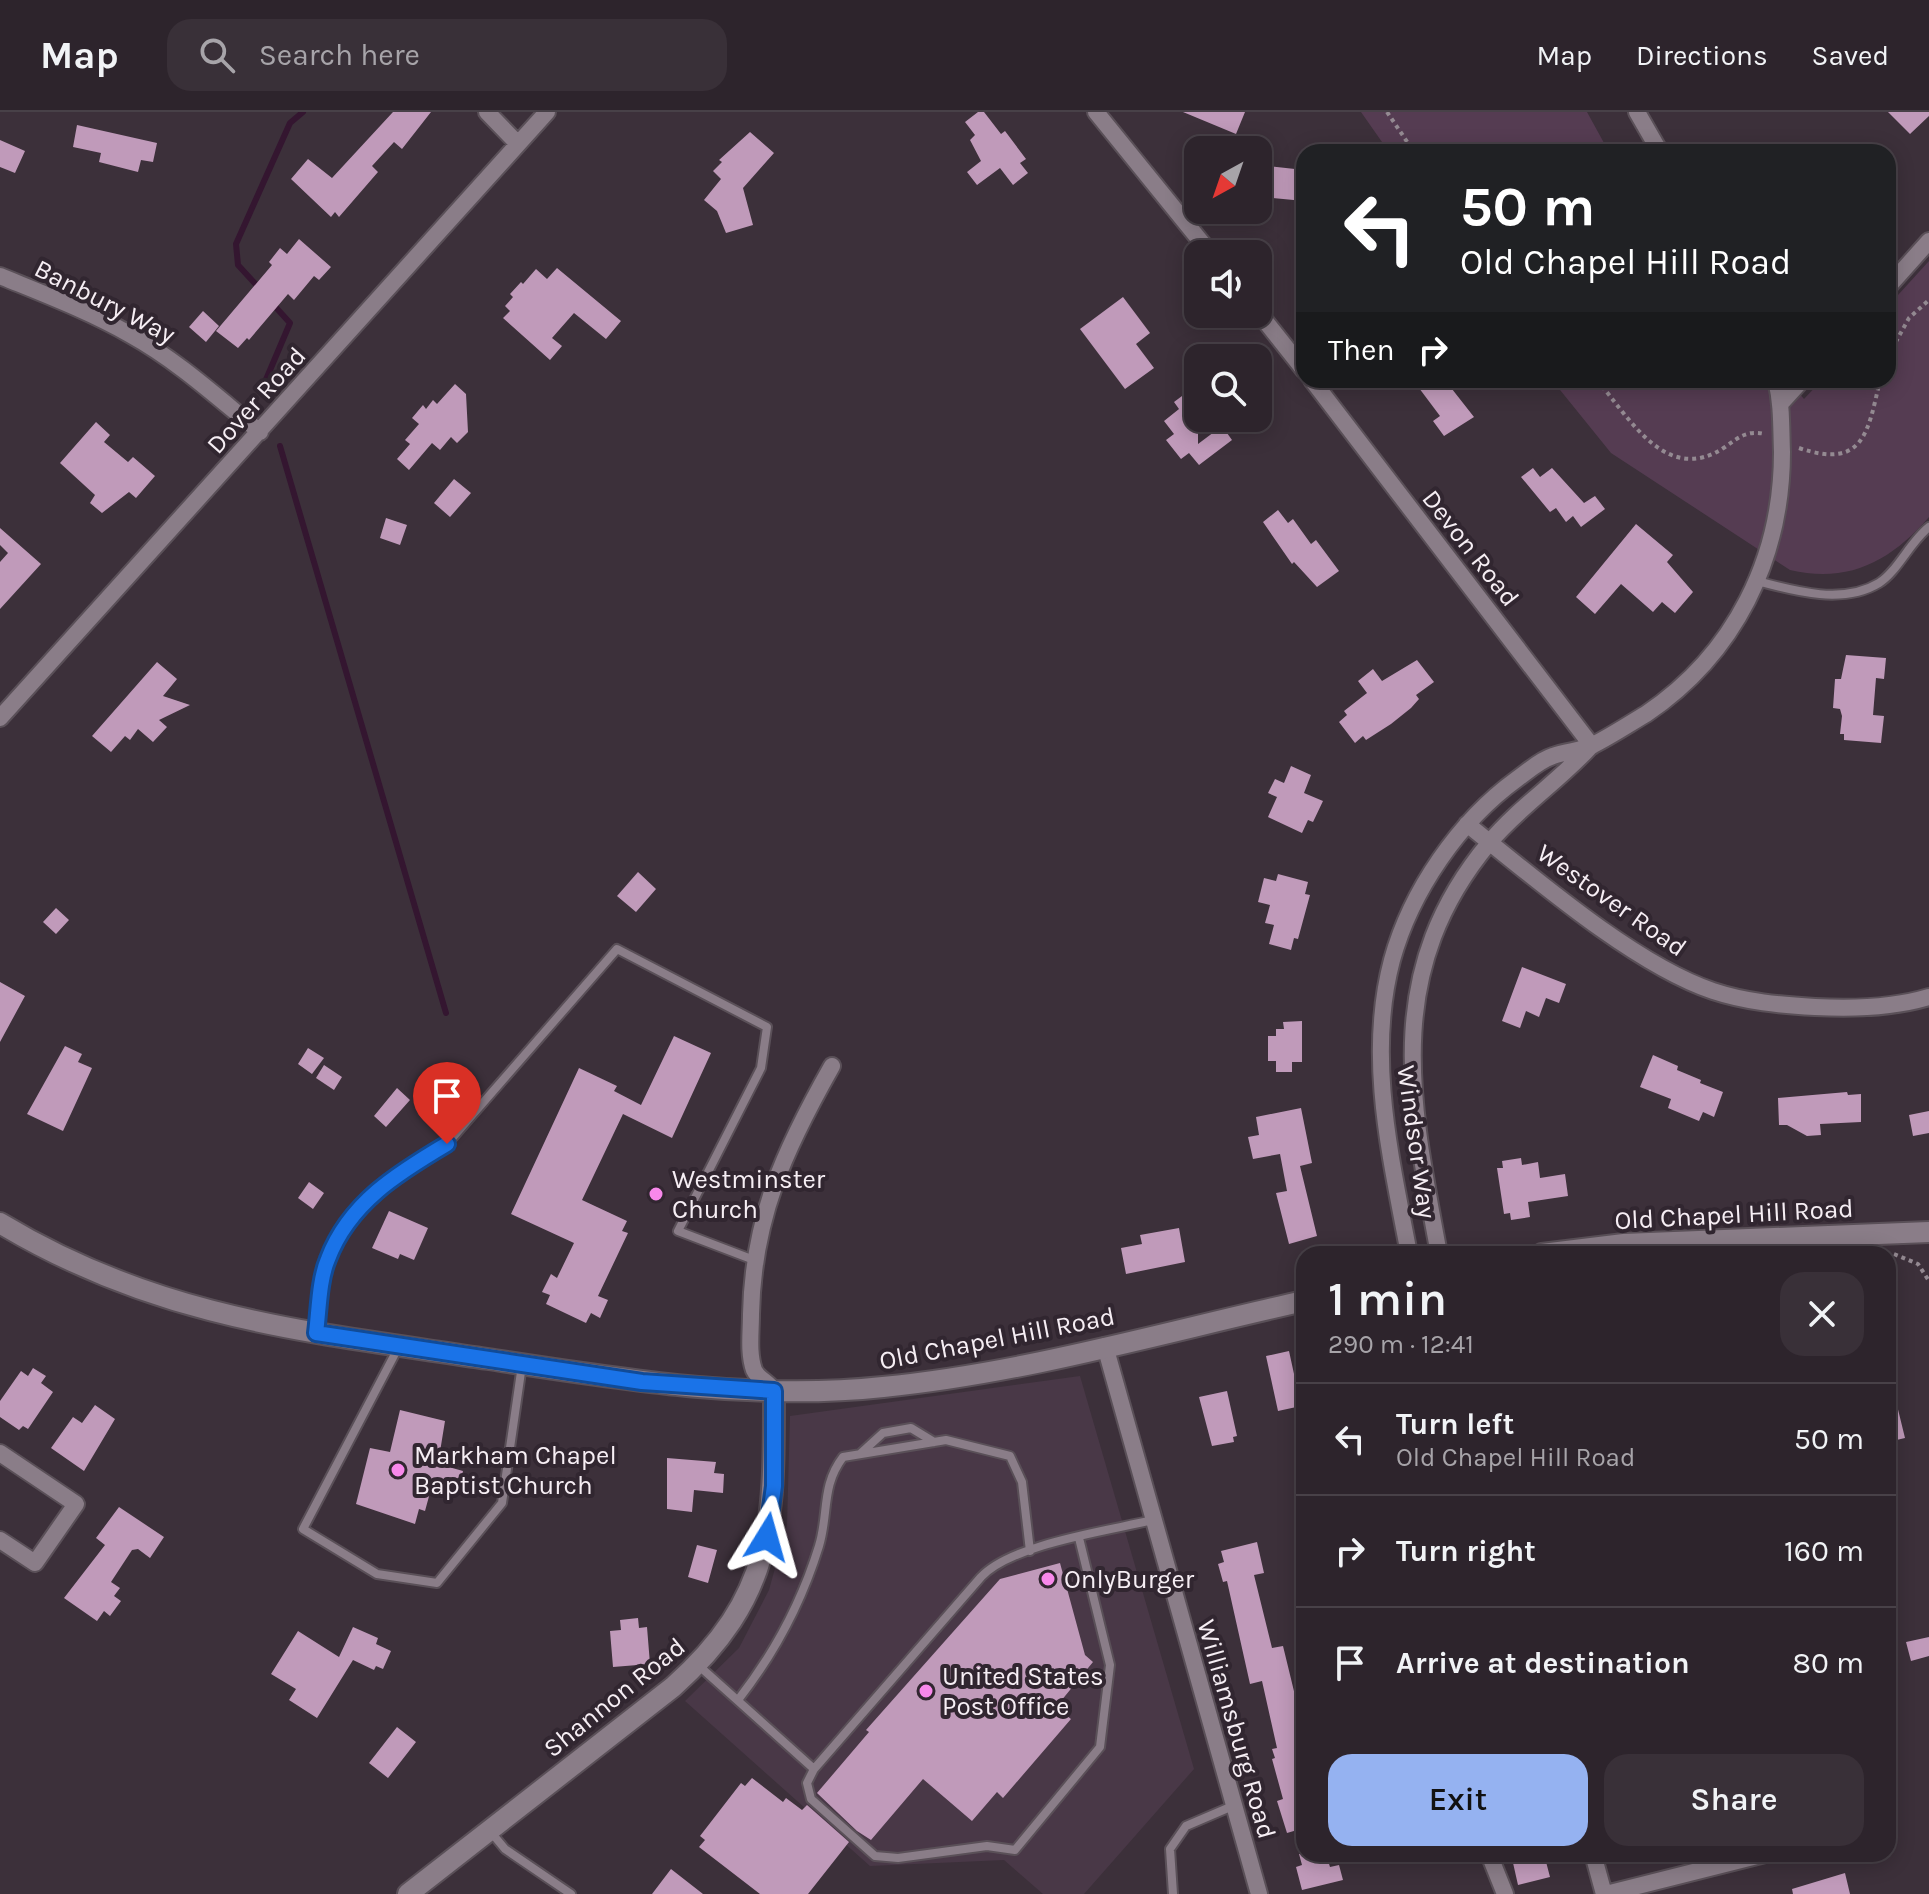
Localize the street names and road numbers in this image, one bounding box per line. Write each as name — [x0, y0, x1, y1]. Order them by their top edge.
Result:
street label: Banbury Way — [29, 253, 180, 350]
street label: Dover Road — [200, 340, 312, 460]
street label: Devon Road — [1415, 484, 1526, 613]
street label: Westover Road — [1531, 837, 1692, 963]
street label: Windsor Way — [1390, 1063, 1443, 1221]
street label: Old Chapel Hill Road — [1614, 1193, 1854, 1236]
street label: Old Chapel Hill Road — [877, 1300, 1118, 1377]
street label: Williamsburg Road — [1190, 1616, 1283, 1842]
street label: Shannon Road — [537, 1631, 691, 1764]

